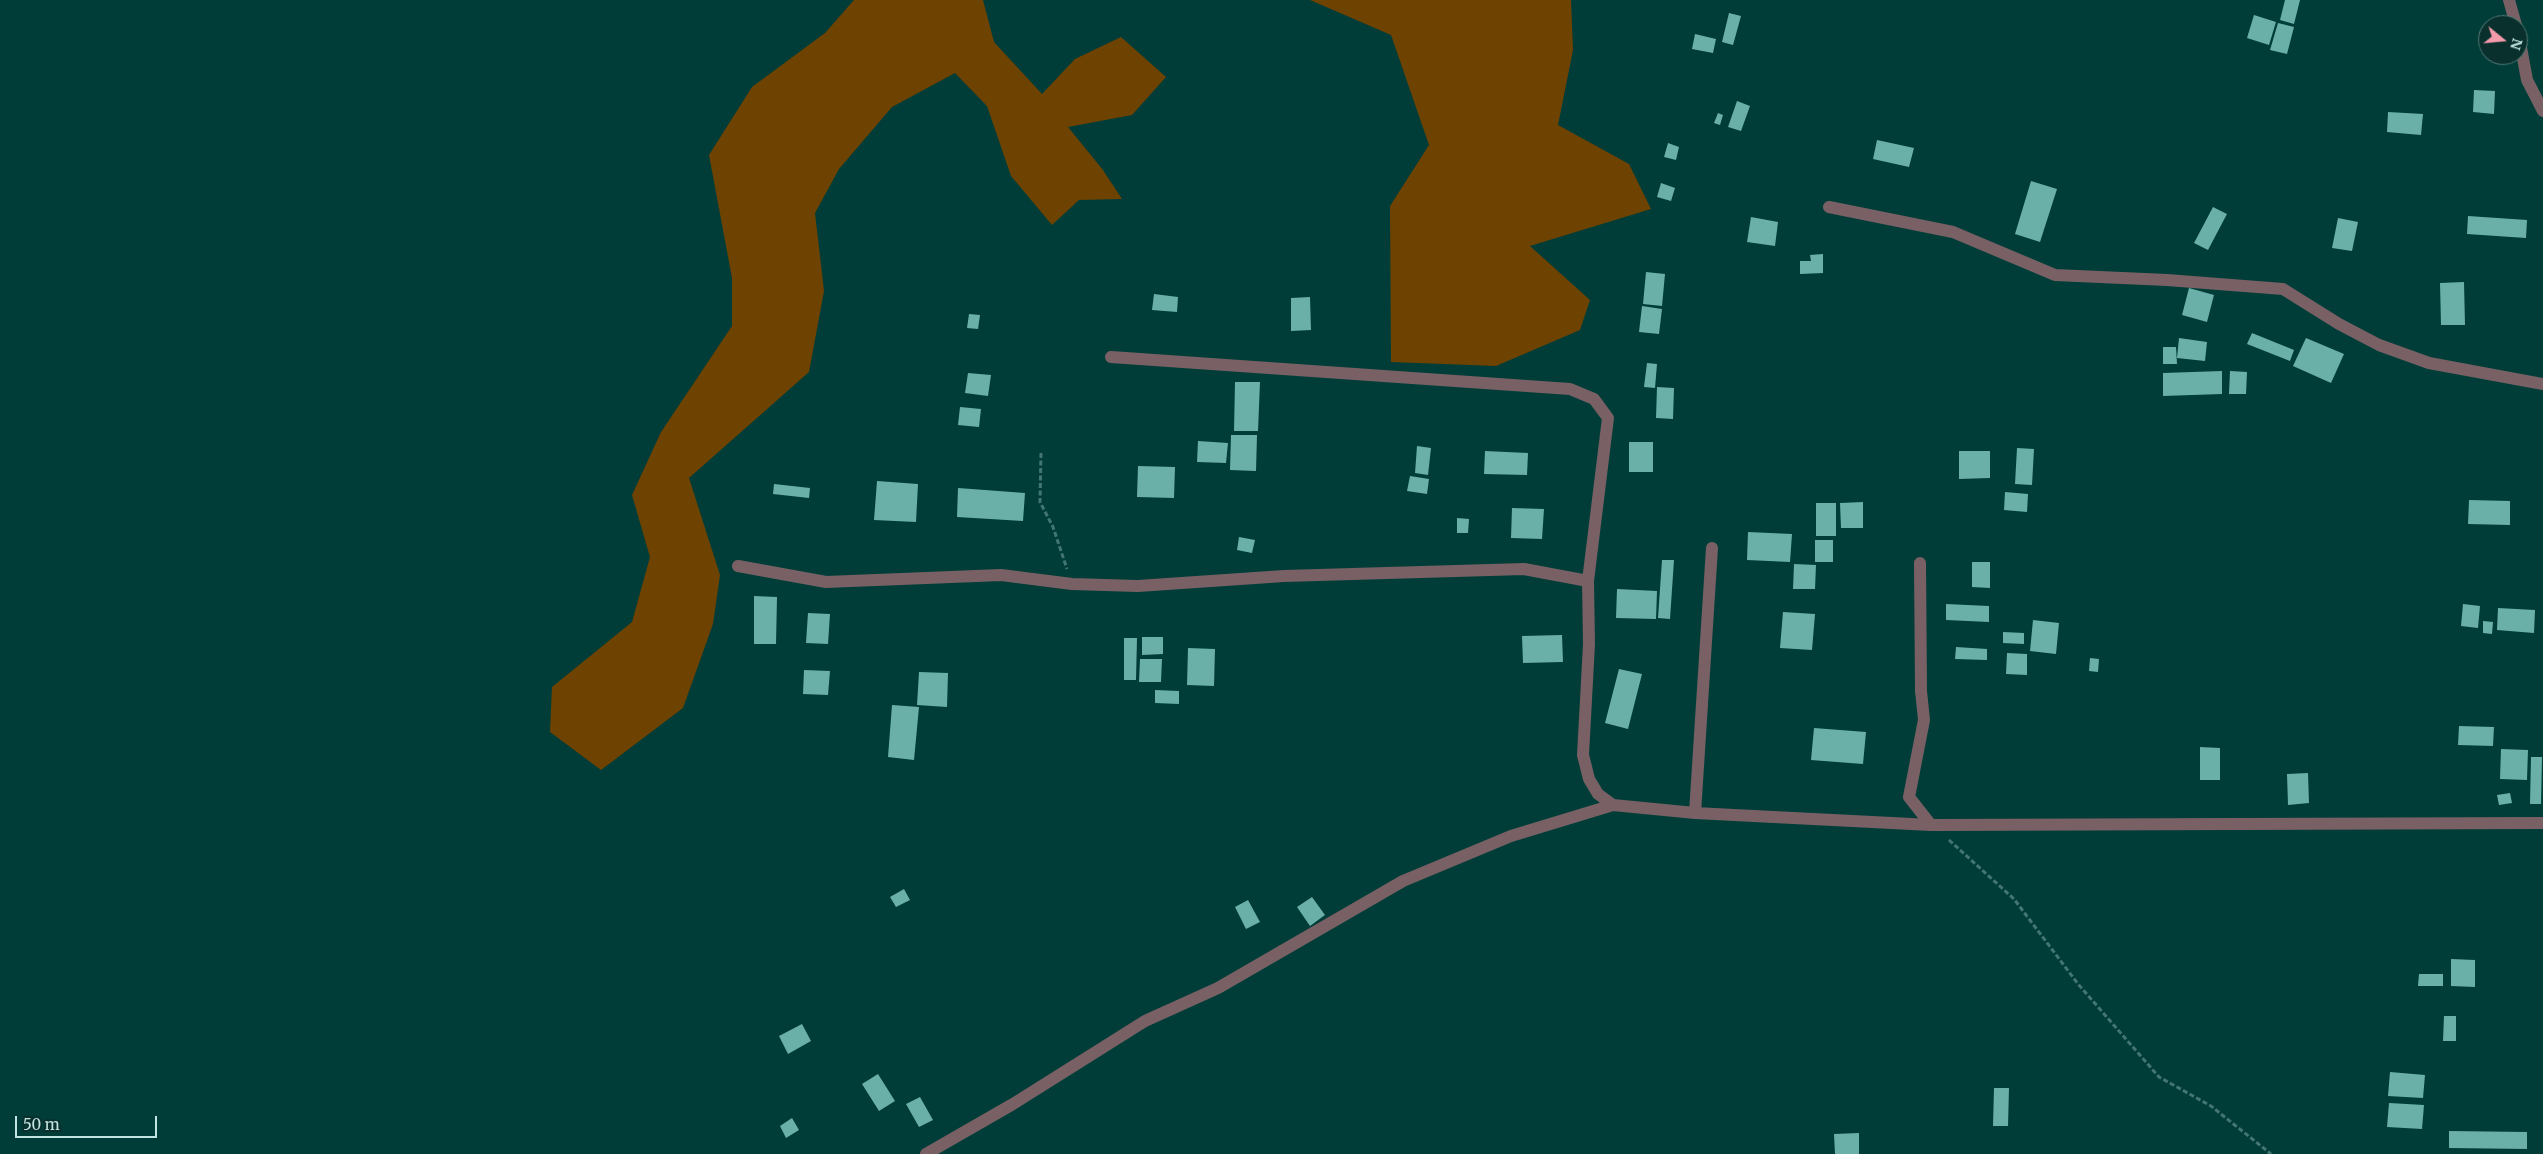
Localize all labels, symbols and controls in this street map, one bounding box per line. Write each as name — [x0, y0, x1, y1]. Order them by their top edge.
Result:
north arrow — [2478, 15, 2528, 65]
text: N — [2506, 36, 2527, 52]
scale bar — [18, 1106, 160, 1138]
text: 50 m — [23, 1115, 60, 1134]

